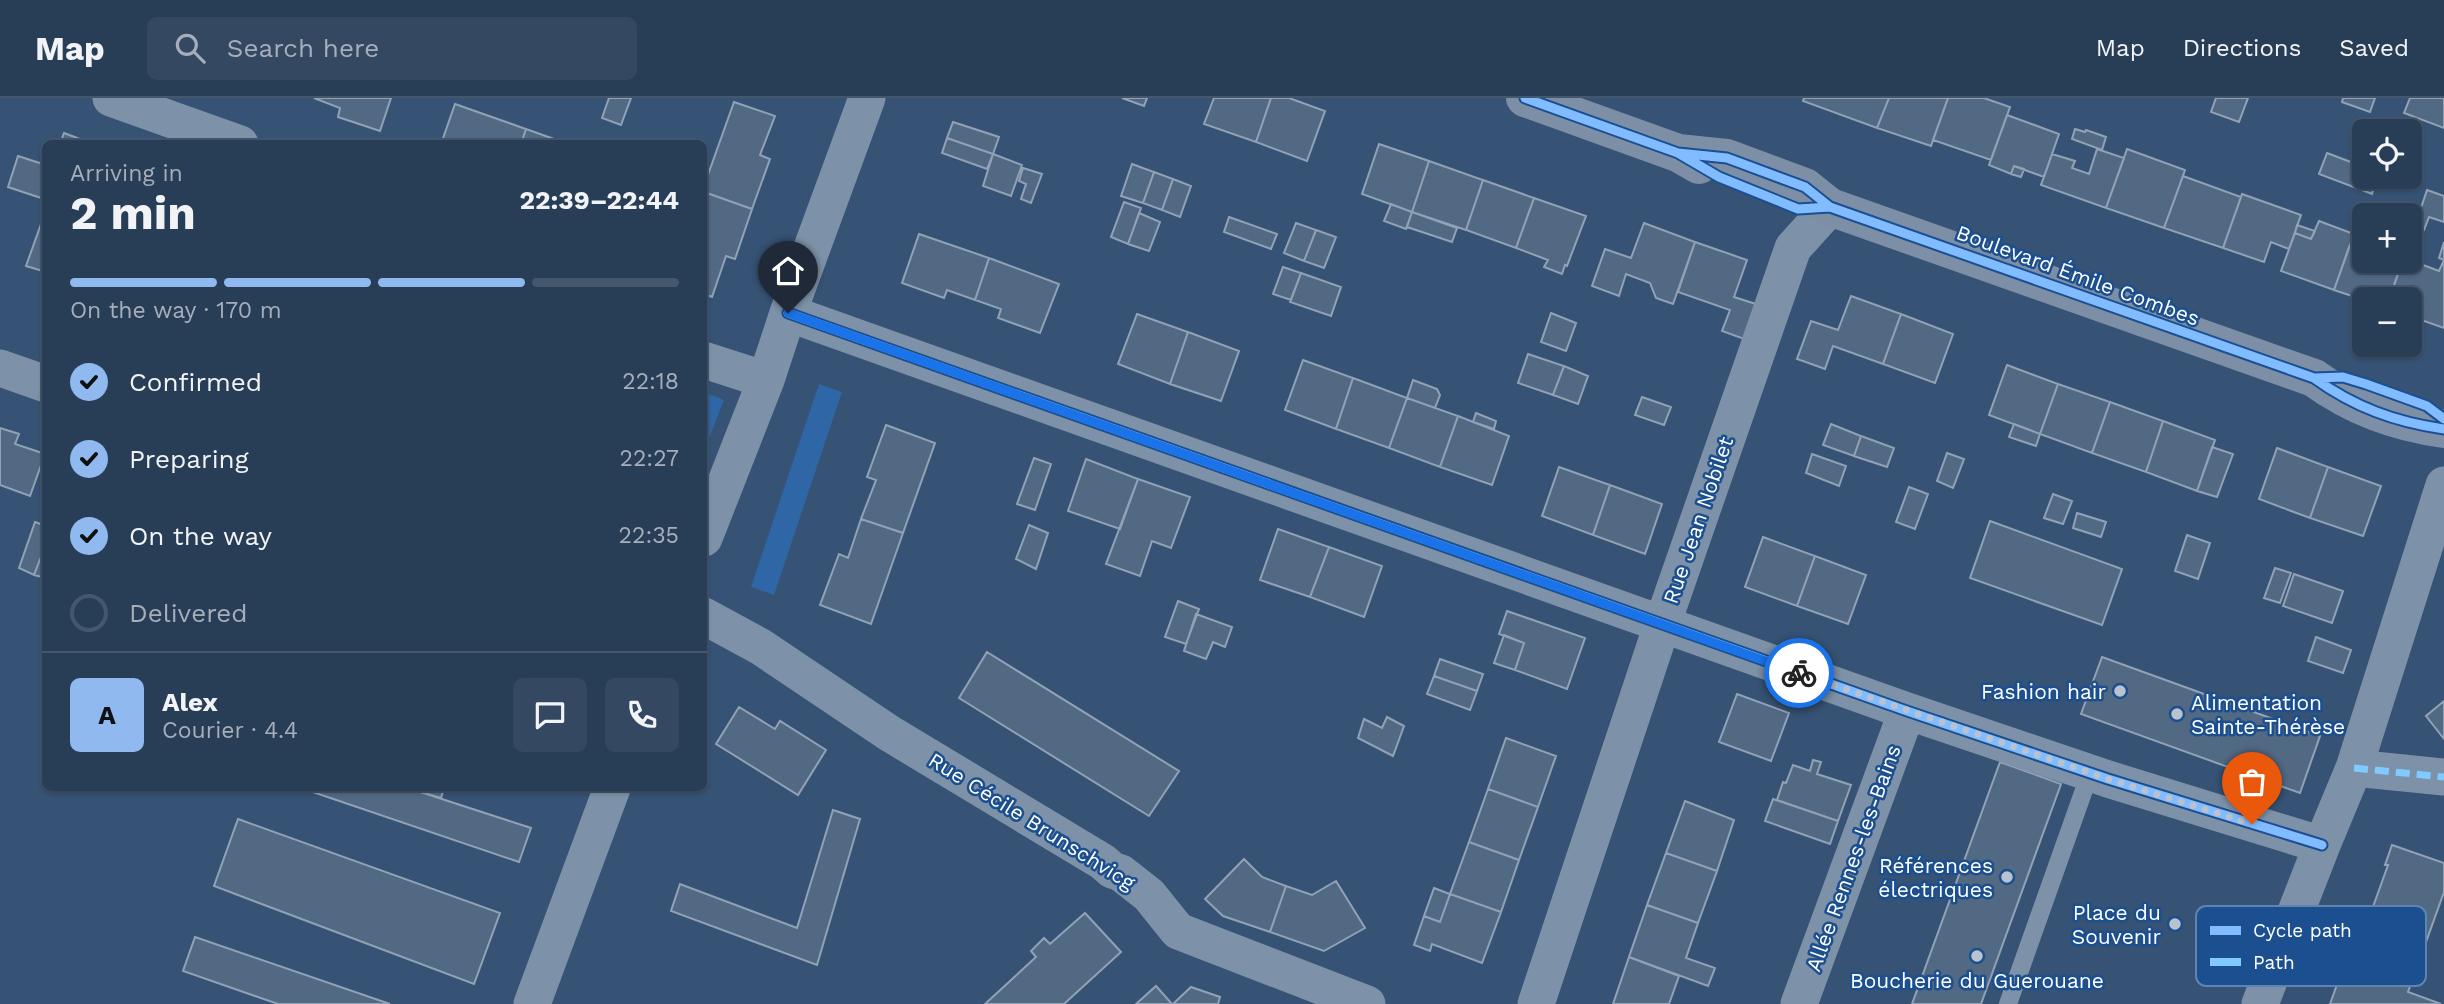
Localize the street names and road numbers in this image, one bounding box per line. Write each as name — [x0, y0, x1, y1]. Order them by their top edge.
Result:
street label: Boulevard Émile Combes — [1953, 219, 2203, 331]
street label: Rue Jean Nobilet — [1658, 433, 1738, 607]
street label: Allée Rennes-les-Bains — [1800, 741, 1906, 975]
street label: Rue Cécile Brunschvicg — [924, 747, 1141, 895]

